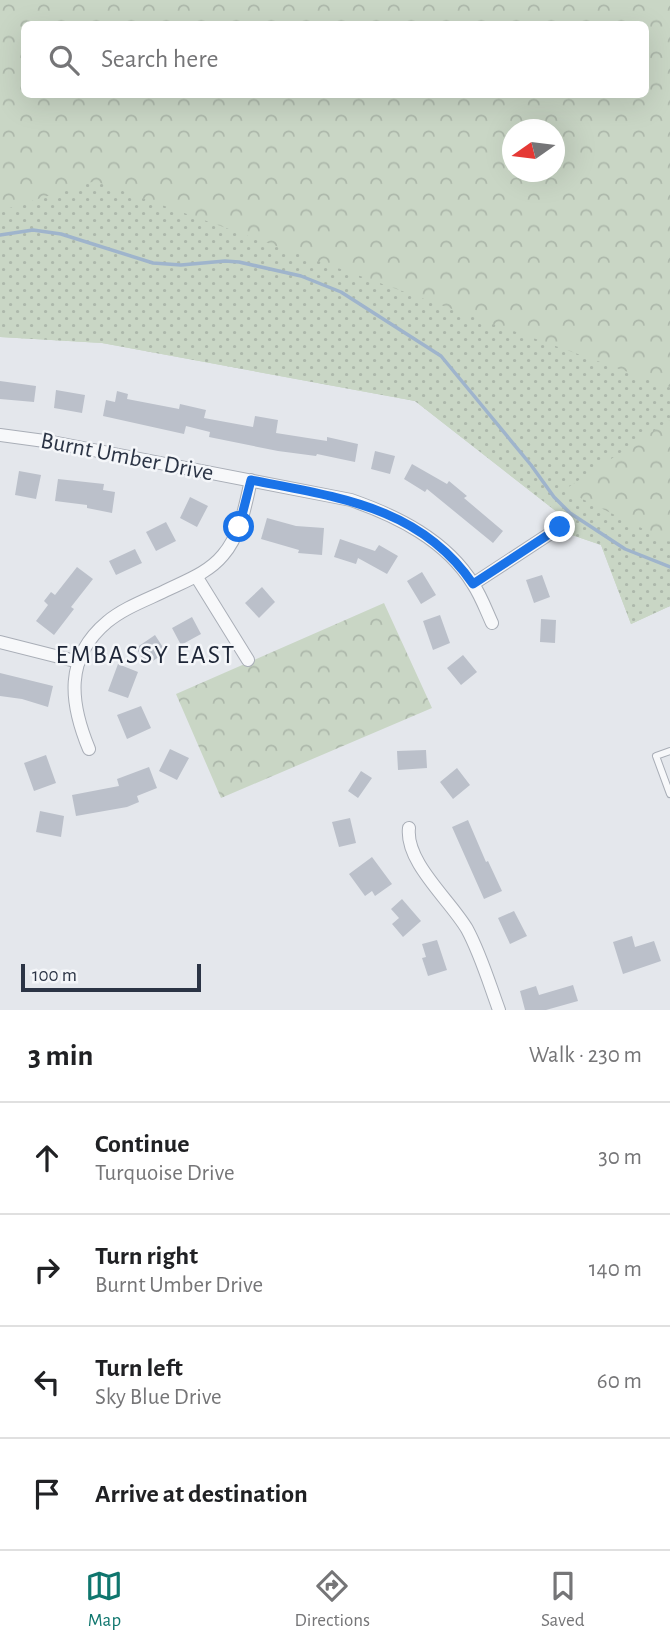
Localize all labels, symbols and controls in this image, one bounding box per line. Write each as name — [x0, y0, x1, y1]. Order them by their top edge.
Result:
search box — [21, 21, 649, 98]
icon: search — [45, 41, 83, 79]
text: Search here — [101, 46, 219, 72]
north arrow — [502, 119, 565, 182]
street label: Burnt Umber Drive — [39, 428, 215, 486]
route start — [223, 511, 254, 542]
route end — [544, 511, 575, 542]
district label: EMBASSY EAST — [56, 642, 236, 668]
scale bar — [21, 961, 201, 993]
text: 100 m — [32, 966, 77, 985]
text: 3 min — [28, 1041, 93, 1071]
text: Walk · 230 m — [529, 1044, 642, 1067]
text: Continue — [95, 1131, 190, 1157]
icon: ahead — [28, 1139, 66, 1177]
text: 30 m — [598, 1146, 642, 1169]
text: Turquoise Drive — [95, 1162, 235, 1185]
text: Turn right — [95, 1243, 198, 1269]
icon: right — [28, 1251, 66, 1289]
text: 140 m — [589, 1258, 642, 1281]
text: Burnt Umber Drive — [95, 1274, 263, 1297]
text: Turn left — [95, 1355, 183, 1381]
icon: left — [28, 1363, 66, 1401]
text: 60 m — [597, 1370, 642, 1393]
text: Sky Blue Drive — [95, 1386, 222, 1409]
icon: arrive — [28, 1475, 66, 1513]
text: Arrive at destination — [95, 1481, 308, 1507]
tab: Map — [85, 1567, 123, 1632]
tab: Directions — [294, 1567, 370, 1632]
tab: Saved — [541, 1567, 585, 1632]

